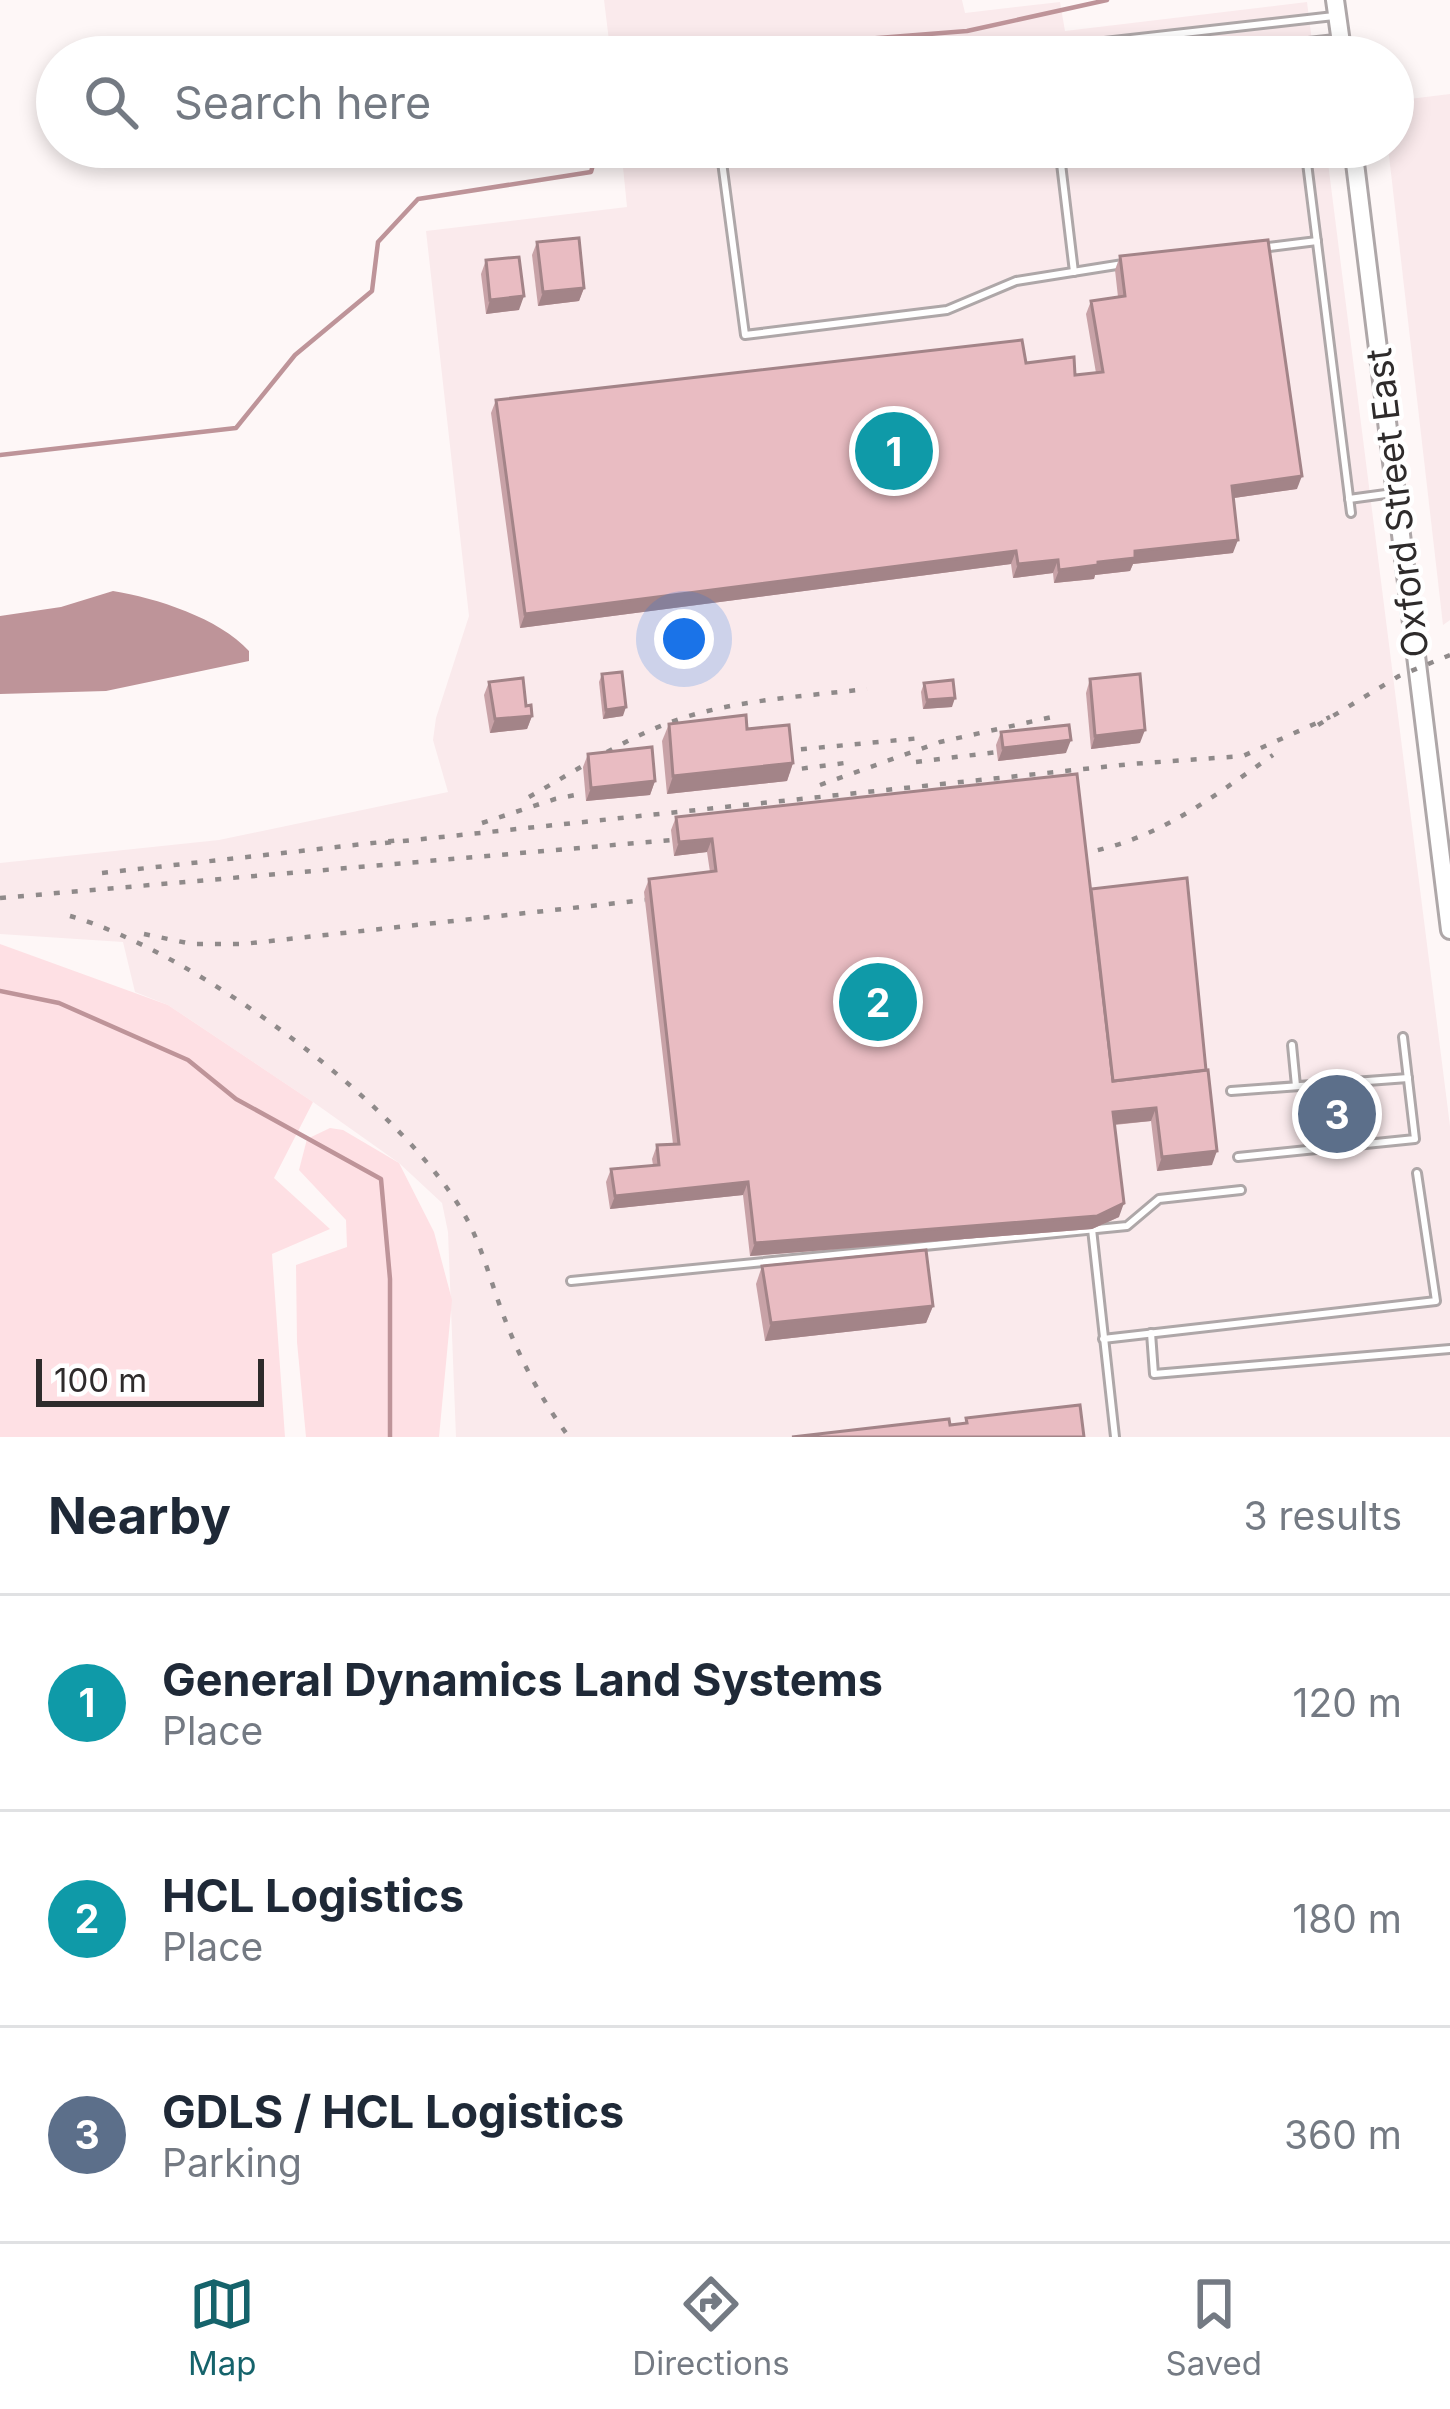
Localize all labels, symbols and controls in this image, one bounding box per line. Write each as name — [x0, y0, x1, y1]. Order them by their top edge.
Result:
search box — [36, 36, 1414, 168]
icon: search — [78, 69, 144, 135]
text: Search here — [174, 75, 431, 130]
street label: Oxford Street East — [1356, 346, 1438, 660]
pin: 1 — [855, 406, 933, 496]
your location — [654, 609, 714, 669]
pin: 2 — [839, 957, 917, 1047]
pin: 3 — [1298, 1069, 1376, 1159]
scale bar — [36, 1353, 264, 1406]
text: 100 m — [54, 1360, 147, 1400]
text: Nearby — [48, 1485, 231, 1546]
text: 3 results — [1244, 1492, 1402, 1539]
text: General Dynamics Land Systems — [162, 1652, 883, 1707]
text: 1 — [79, 1679, 95, 1726]
text: 120 m — [1293, 1679, 1402, 1726]
text: Place — [162, 1707, 263, 1754]
text: HCL Logistics — [162, 1868, 464, 1923]
text: 2 — [75, 1895, 99, 1942]
text: 180 m — [1292, 1895, 1402, 1942]
text: Place — [162, 1923, 263, 1970]
text: GDLS / HCL Logistics — [162, 2084, 624, 2139]
text: 3 — [74, 2111, 100, 2158]
text: 360 m — [1284, 2111, 1402, 2158]
text: Parking — [162, 2139, 302, 2186]
tab: Map — [188, 2271, 256, 2383]
tab: Directions — [632, 2271, 790, 2383]
tab: Saved — [1165, 2271, 1262, 2383]

